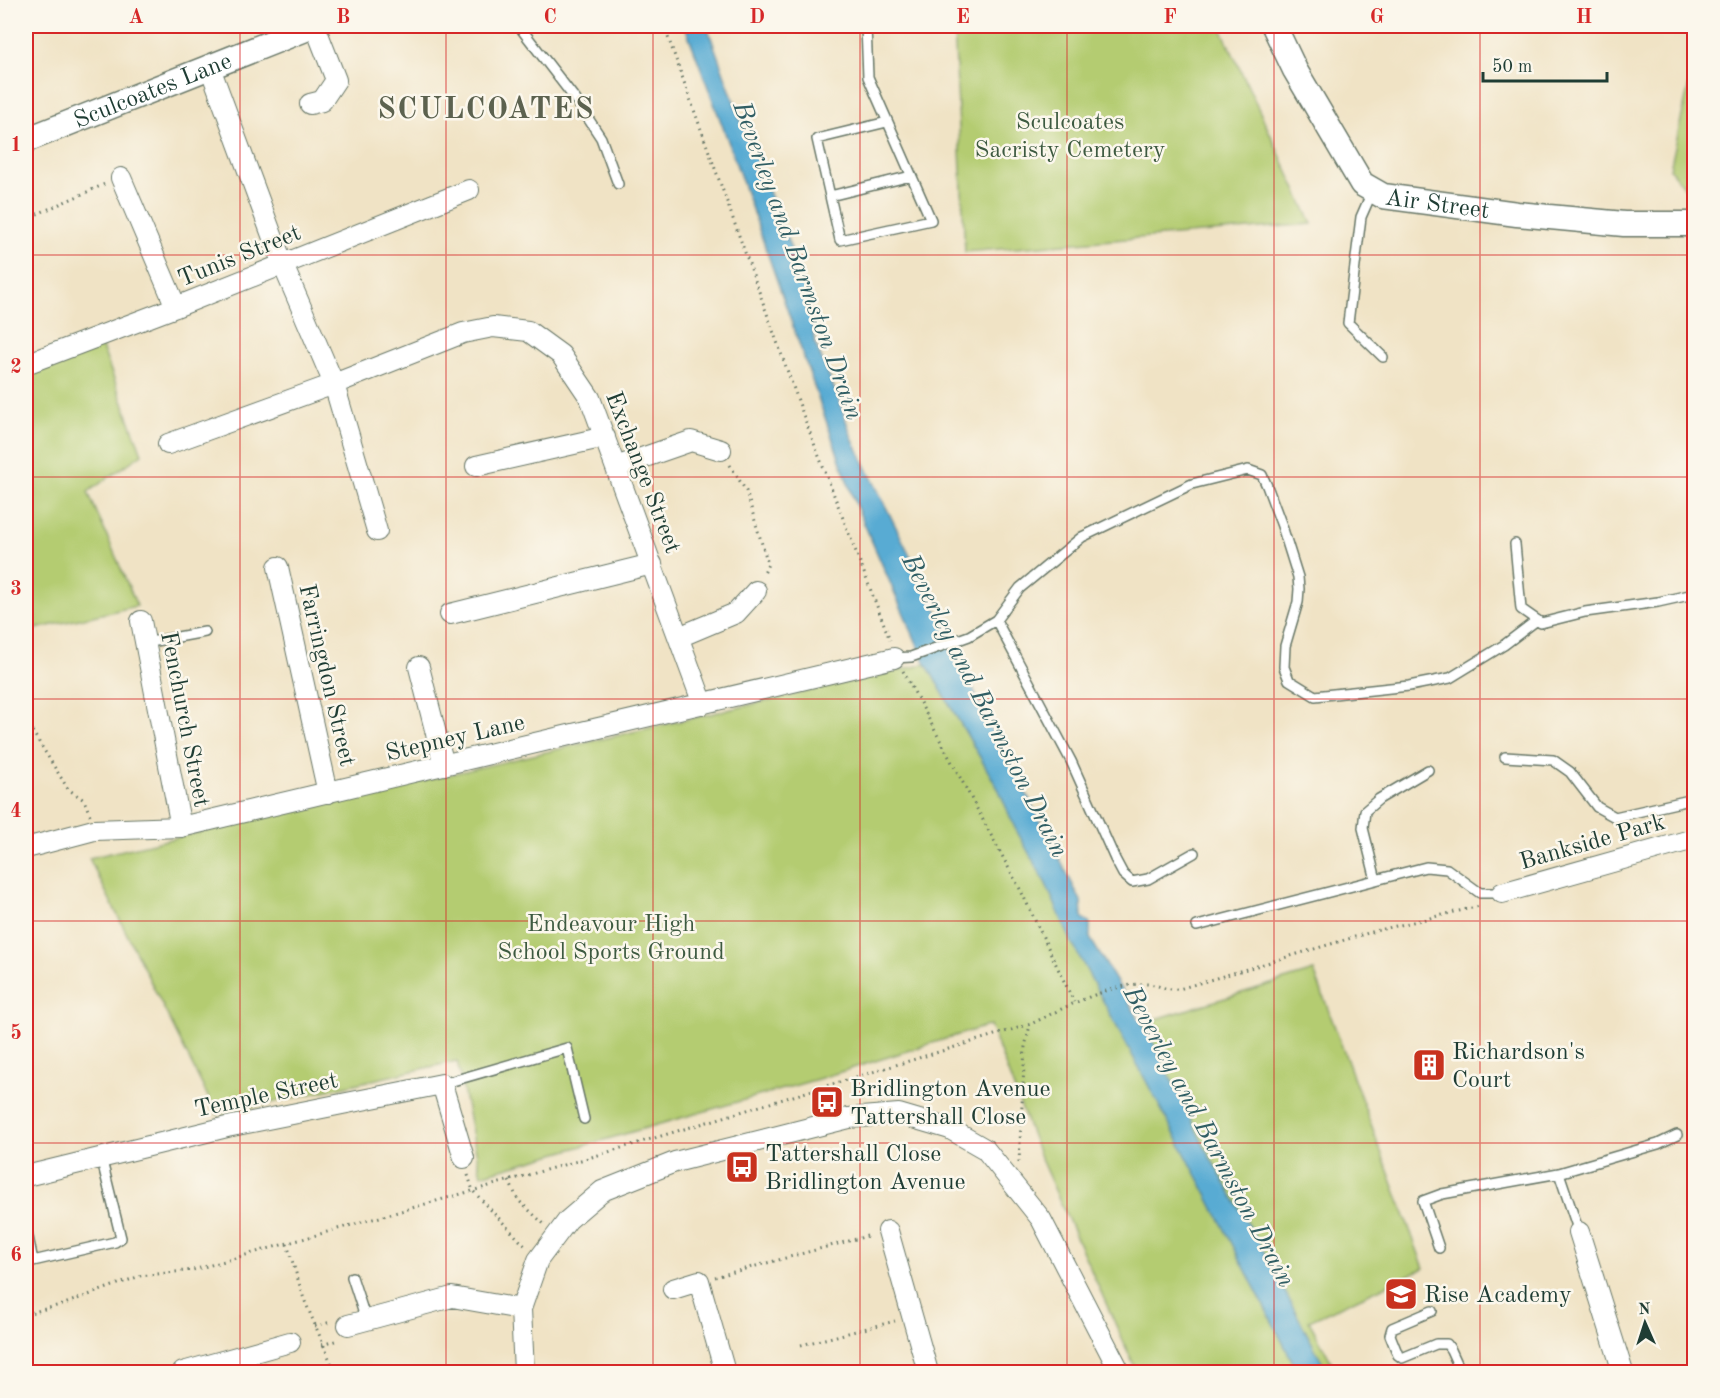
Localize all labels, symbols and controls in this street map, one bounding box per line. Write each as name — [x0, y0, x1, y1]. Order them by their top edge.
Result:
text: A — [128, 8, 144, 28]
text: B — [336, 8, 350, 28]
text: C — [543, 8, 557, 28]
text: D — [749, 8, 765, 28]
text: E — [956, 8, 970, 28]
text: F — [1163, 8, 1177, 28]
text: G — [1370, 8, 1384, 28]
text: H — [1576, 8, 1592, 28]
scale bar — [1483, 45, 1608, 83]
street label: Sculcoates Lane — [71, 50, 235, 134]
text: 50 m — [1492, 58, 1532, 76]
district label: SCULCOATES — [377, 95, 595, 125]
water label: Beverley and Barmston Drain — [727, 97, 867, 424]
park label: Sculcoates Sacristy Cemetery — [975, 111, 1166, 163]
text: 1 — [10, 136, 22, 156]
street label: Air Street — [1383, 186, 1491, 224]
street label: Tunis Street — [175, 221, 305, 292]
text: 2 — [10, 358, 22, 378]
street label: Exchange Street — [600, 389, 684, 557]
water label: Beverley and Barmston Drain — [896, 549, 1072, 862]
text: 3 — [10, 580, 22, 600]
street label: Farringdon Street — [293, 582, 359, 769]
street label: Fenchurch Street — [155, 629, 213, 809]
street label: Stepney Lane — [384, 711, 527, 767]
text: 4 — [10, 802, 22, 822]
street label: Bankside Park — [1517, 811, 1668, 875]
park label: Endeavour High School Sports Ground — [497, 913, 725, 965]
water label: Beverley and Barmston Drain — [1117, 981, 1299, 1292]
text: 5 — [10, 1023, 22, 1044]
place label: Richardson's Court — [1452, 1041, 1585, 1093]
building icon: Richardson's Court — [1411, 1047, 1447, 1083]
street label: Temple Street — [193, 1069, 340, 1123]
place label: Bridlington Avenue Tattershall Close — [850, 1078, 1051, 1130]
bus stop icon: Bridlington Avenue Tattershall Close — [809, 1084, 845, 1120]
place label: Tattershall Close Bridlington Avenue — [765, 1143, 966, 1195]
bus stop icon: Tattershall Close Bridlington Avenue — [724, 1149, 760, 1185]
text: 6 — [10, 1246, 22, 1266]
school or university icon: Rise Academy — [1383, 1276, 1419, 1312]
place label: Rise Academy — [1424, 1284, 1572, 1308]
north arrow — [1615, 1293, 1675, 1353]
text: N — [1638, 1302, 1652, 1318]

